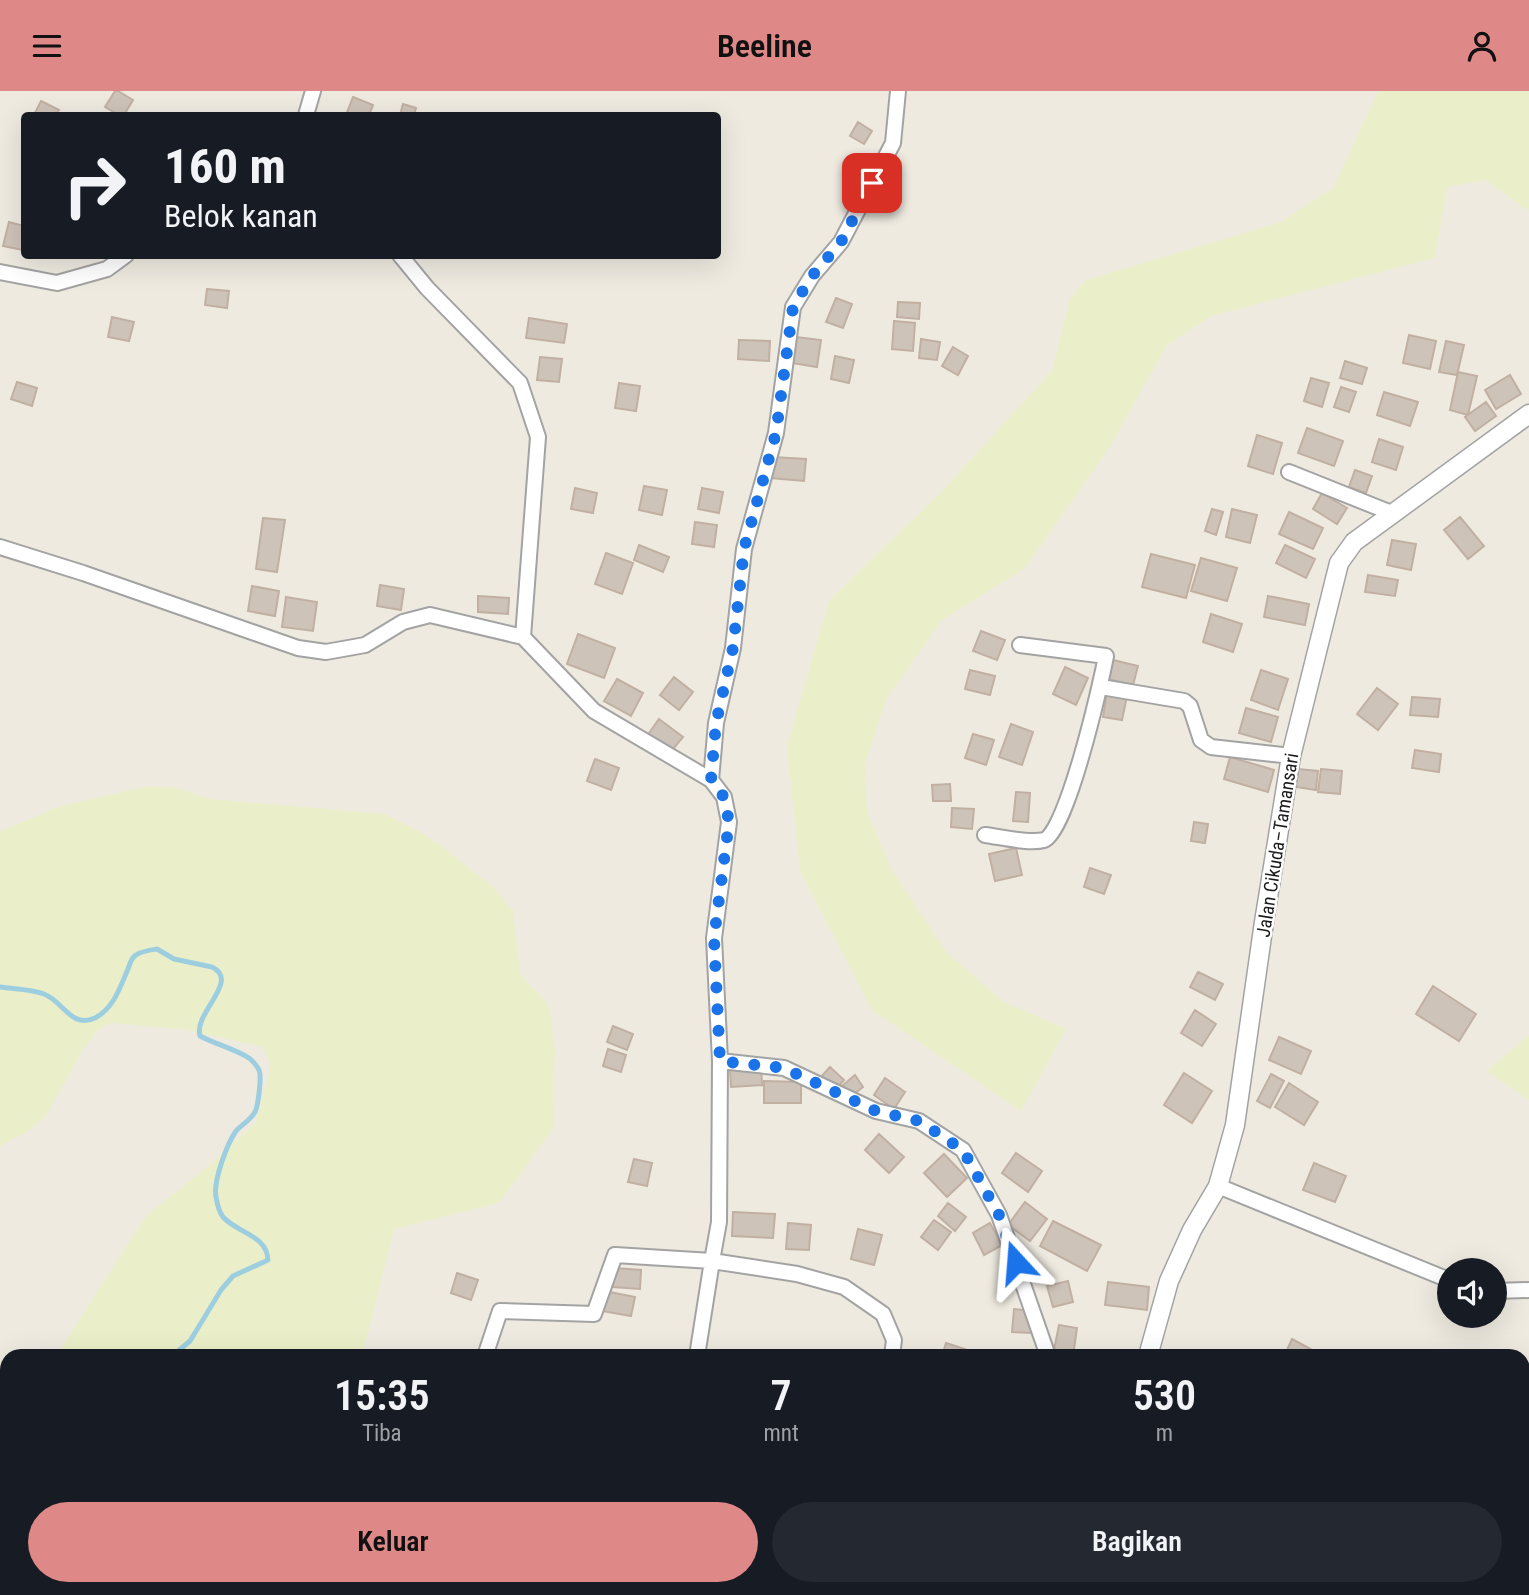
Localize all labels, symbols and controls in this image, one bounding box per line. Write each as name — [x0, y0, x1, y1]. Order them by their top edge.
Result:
icon: menu — [28, 27, 66, 65]
text: Beeline — [717, 27, 812, 65]
icon: person — [1463, 27, 1501, 65]
text: 160 m — [164, 138, 286, 195]
icon: right — [49, 140, 140, 231]
pin — [842, 153, 902, 213]
icon: arrive — [853, 164, 891, 202]
text: Belok kanan — [164, 197, 318, 235]
street label: Jalan Cikuda–Tamansari — [1252, 751, 1303, 939]
position arrow — [979, 1225, 1053, 1299]
map controls — [1437, 1258, 1507, 1328]
button: sound — [1437, 1258, 1507, 1328]
text: 15:35 — [334, 1371, 430, 1420]
text: 7 — [771, 1371, 792, 1420]
text: 530 — [1133, 1371, 1196, 1420]
text: Tiba — [362, 1420, 402, 1447]
text: mnt — [763, 1420, 799, 1447]
text: m — [1156, 1420, 1173, 1447]
button: Keluar — [28, 1502, 758, 1582]
button: Bagikan — [772, 1502, 1502, 1582]

